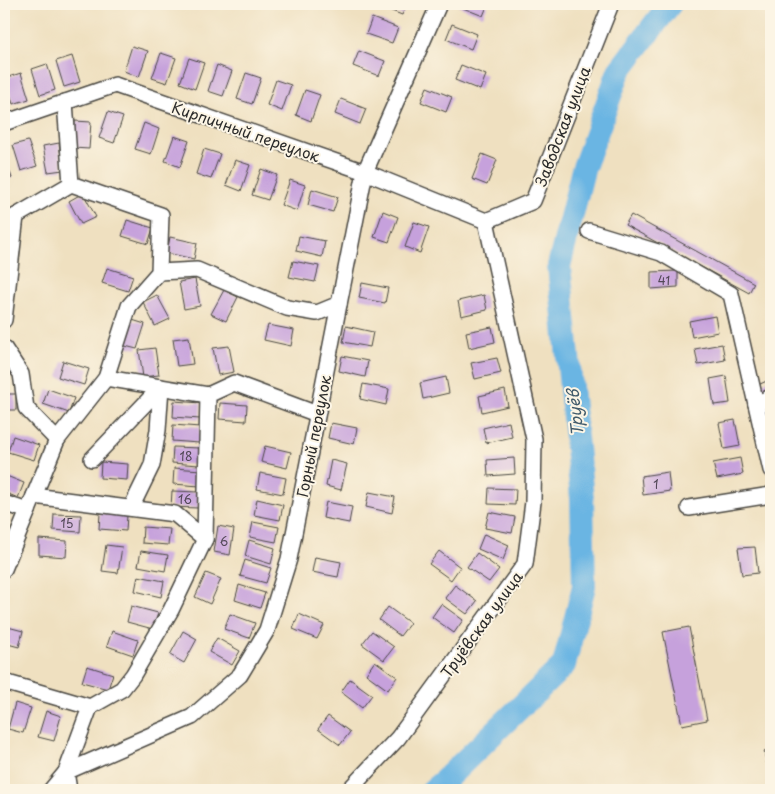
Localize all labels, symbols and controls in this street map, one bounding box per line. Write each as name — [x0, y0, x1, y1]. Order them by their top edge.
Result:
street label: Заводская улица — [529, 62, 596, 189]
street label: Кирпичный переулок — [169, 95, 323, 167]
house number: 41 — [658, 271, 670, 289]
street label: Горный переулок — [290, 373, 336, 499]
water label: Труёв — [559, 386, 588, 437]
house number: 18 — [180, 447, 192, 465]
house number: 1 — [653, 475, 659, 493]
house number: 16 — [178, 490, 192, 508]
house number: 15 — [60, 514, 74, 532]
house number: 6 — [220, 532, 228, 550]
street label: Труёвская улица — [434, 565, 528, 682]

